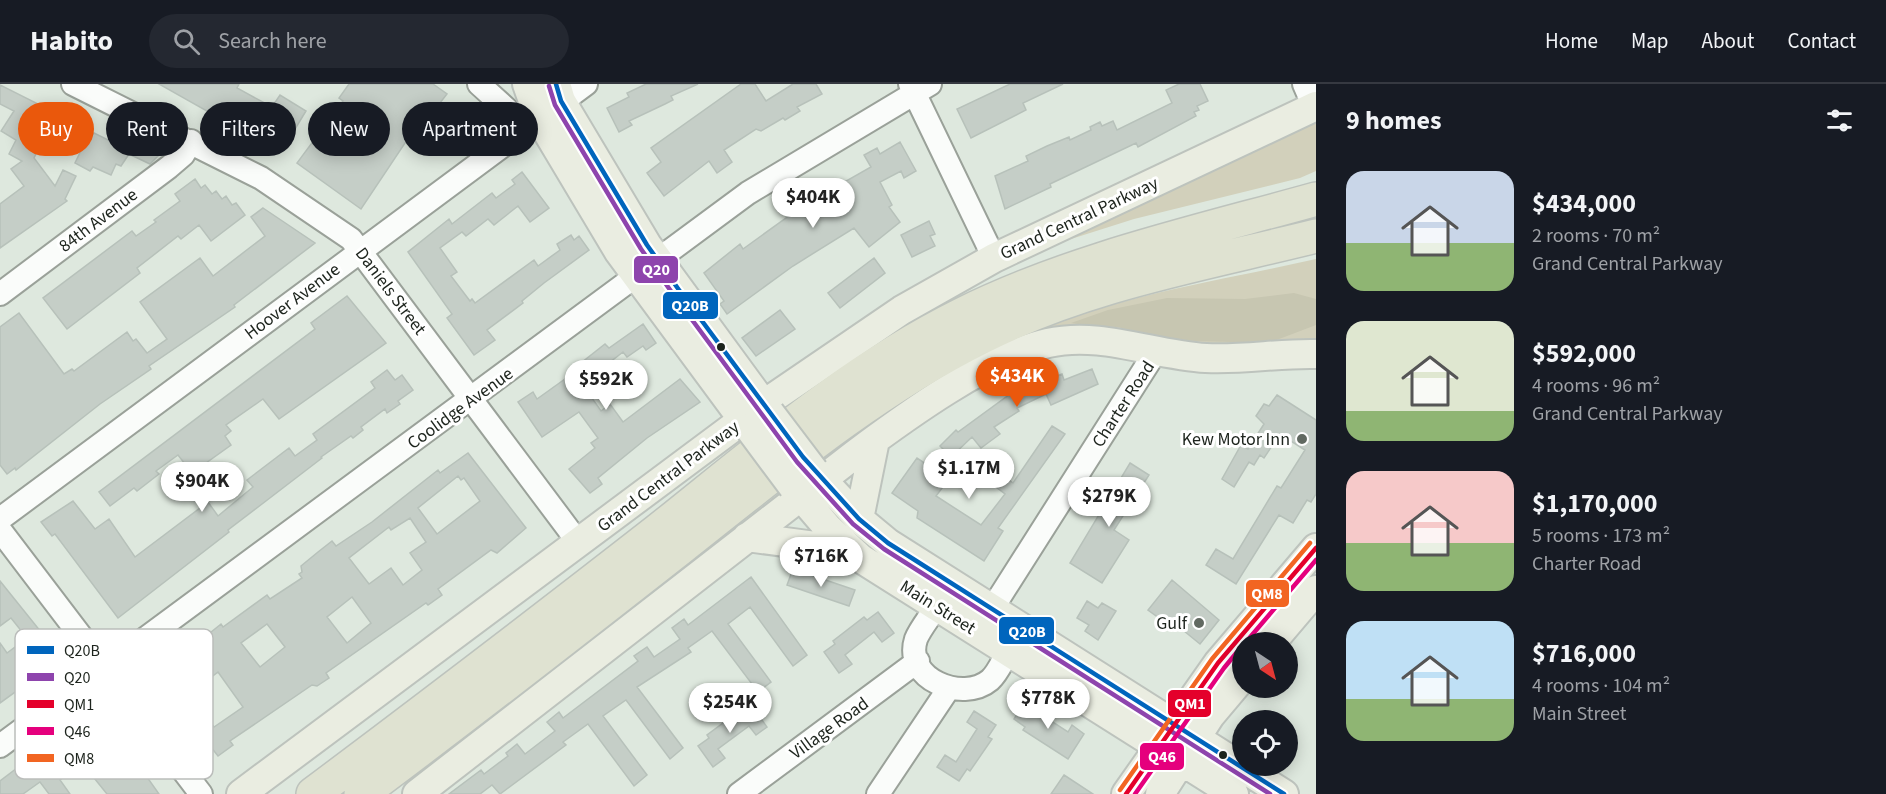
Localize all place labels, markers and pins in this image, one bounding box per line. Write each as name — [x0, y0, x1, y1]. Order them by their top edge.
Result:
pin: $404K — [771, 178, 855, 229]
unlabelled marker — [715, 341, 727, 353]
pin: $434K — [975, 357, 1059, 408]
pin: $592K — [564, 360, 648, 411]
place label: Kew Motor Inn — [1182, 427, 1290, 452]
marker: Kew Motor Inn — [1295, 432, 1309, 446]
pin: $1.17M — [920, 449, 1018, 500]
pin: $904K — [160, 462, 244, 513]
pin: $279K — [1067, 477, 1151, 528]
pin: $716K — [779, 537, 863, 588]
place label: Gulf — [1156, 611, 1188, 636]
marker: Gulf — [1192, 616, 1206, 630]
pin: $778K — [1006, 679, 1090, 730]
pin: $254K — [688, 683, 772, 734]
unlabelled marker — [1217, 749, 1229, 761]

